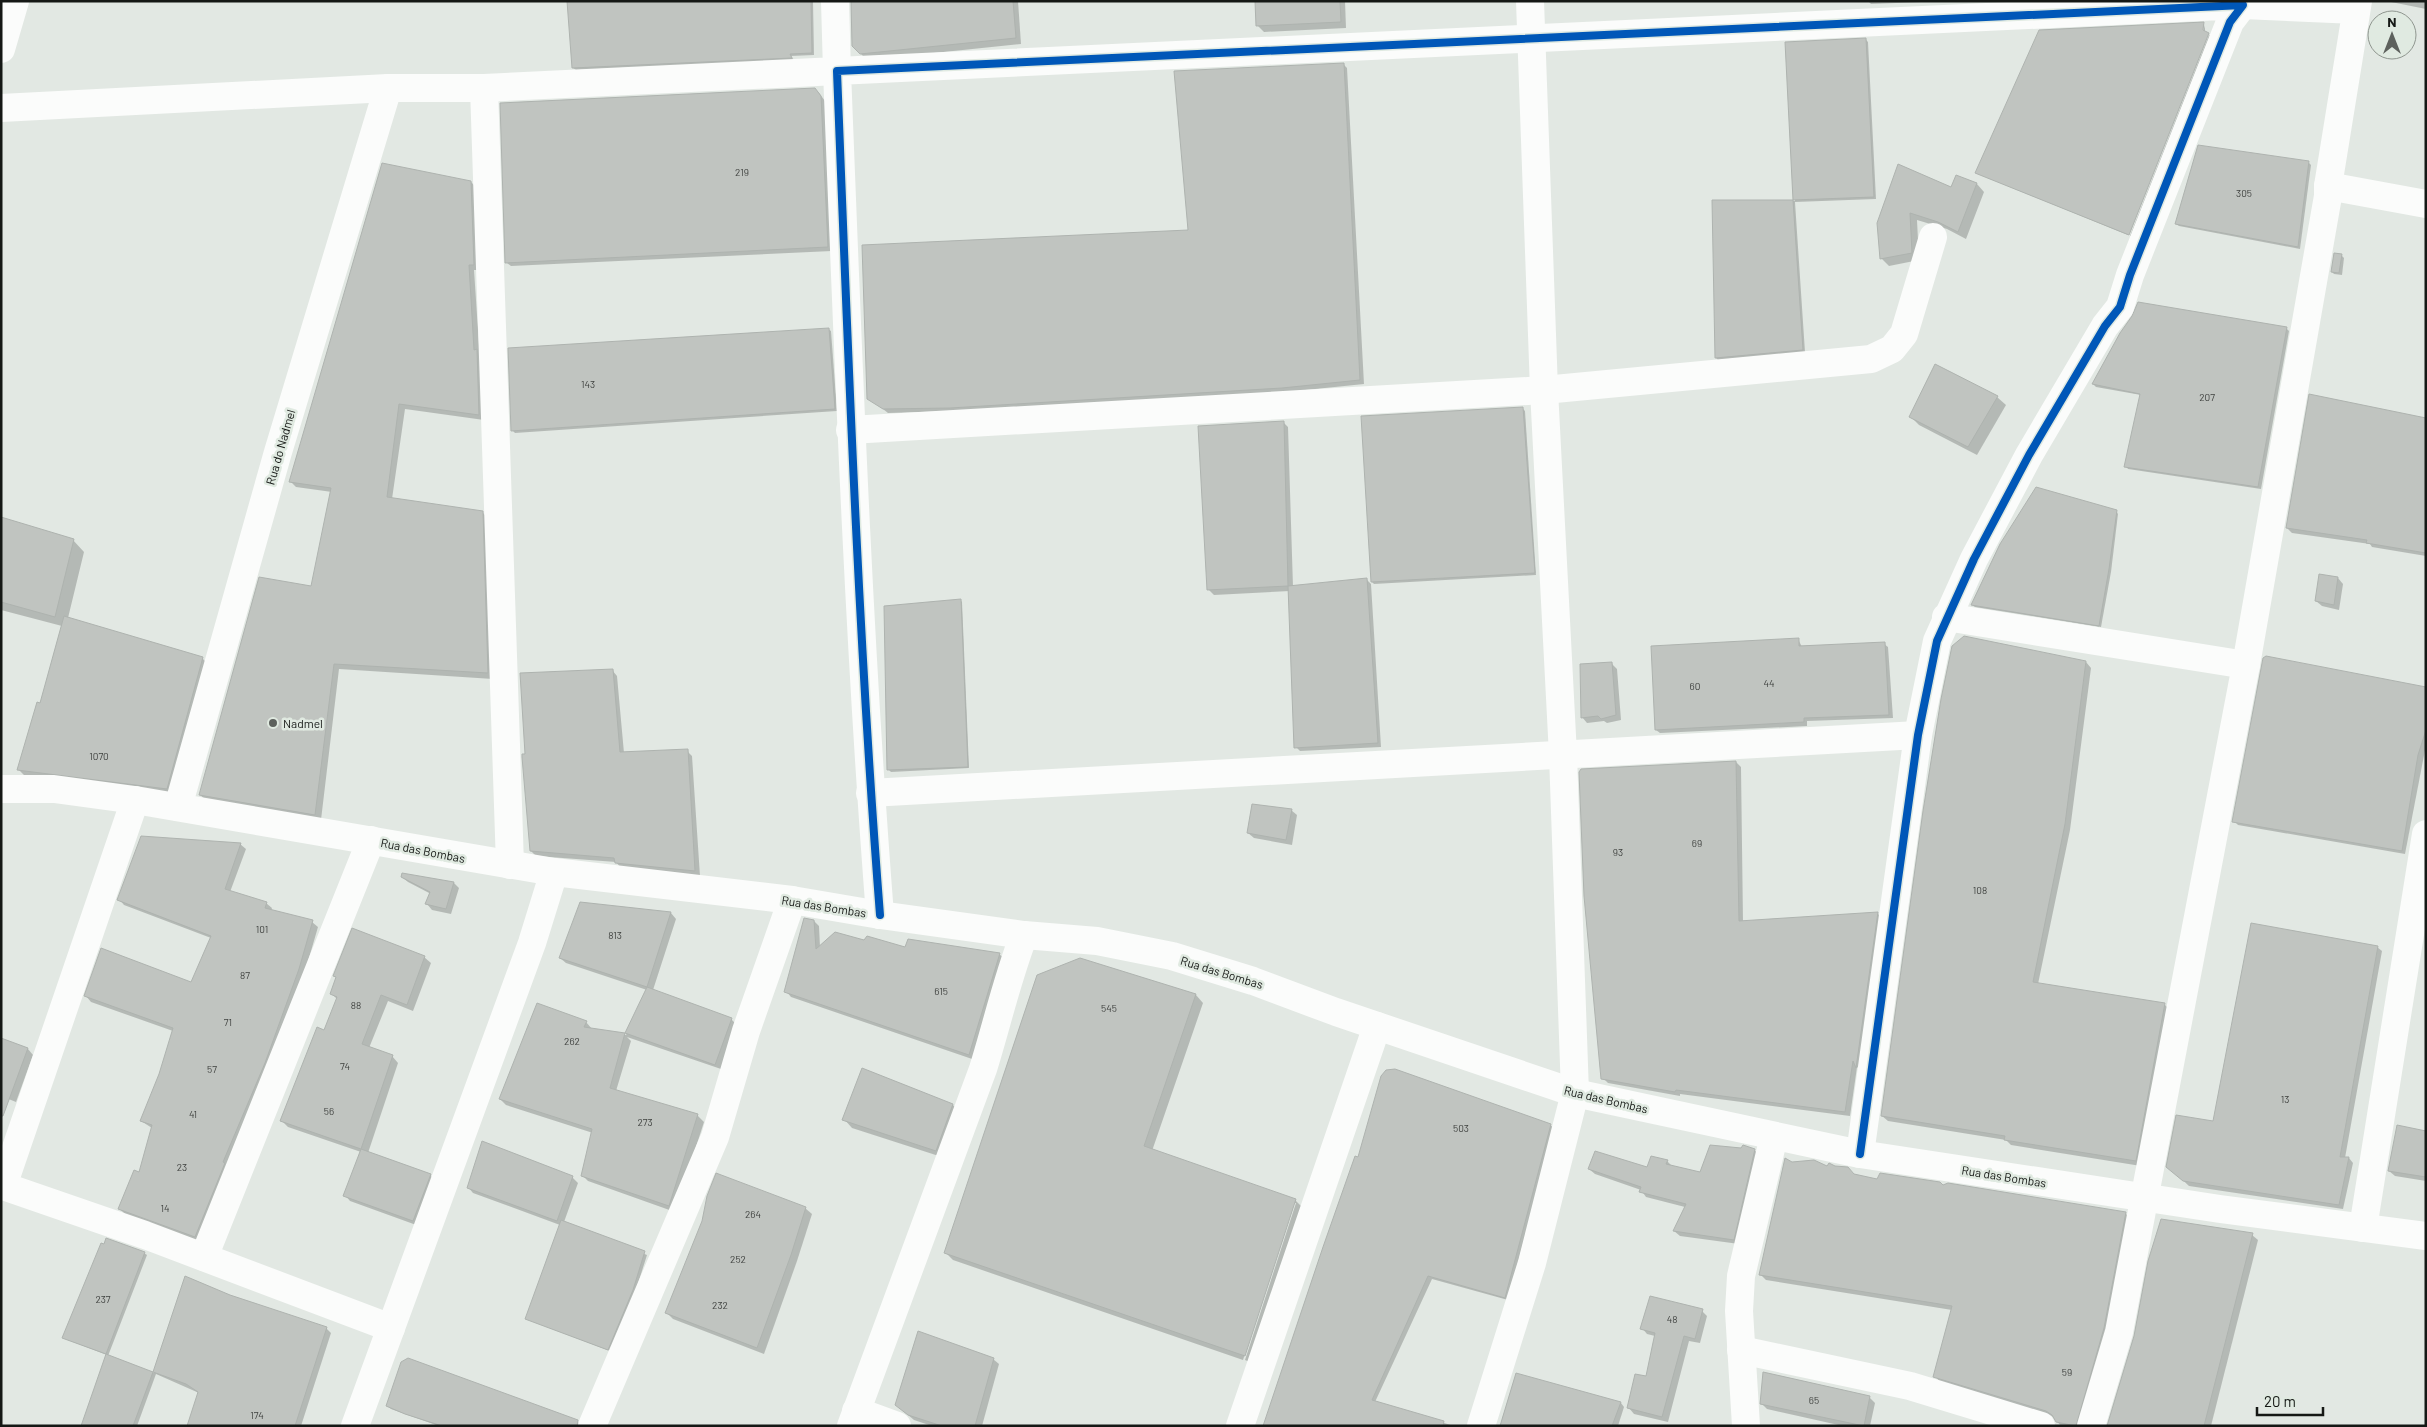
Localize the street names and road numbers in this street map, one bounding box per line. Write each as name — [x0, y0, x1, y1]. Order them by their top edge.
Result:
street label: Rua do Nadmel — [263, 408, 297, 486]
street label: Rua das Bombas — [380, 835, 467, 865]
street label: Rua das Bombas — [781, 892, 868, 920]
street label: Rua das Bombas — [1179, 953, 1265, 991]
street label: Rua das Bombas — [1563, 1083, 1649, 1115]
street label: Rua das Bombas — [1961, 1162, 2048, 1190]

